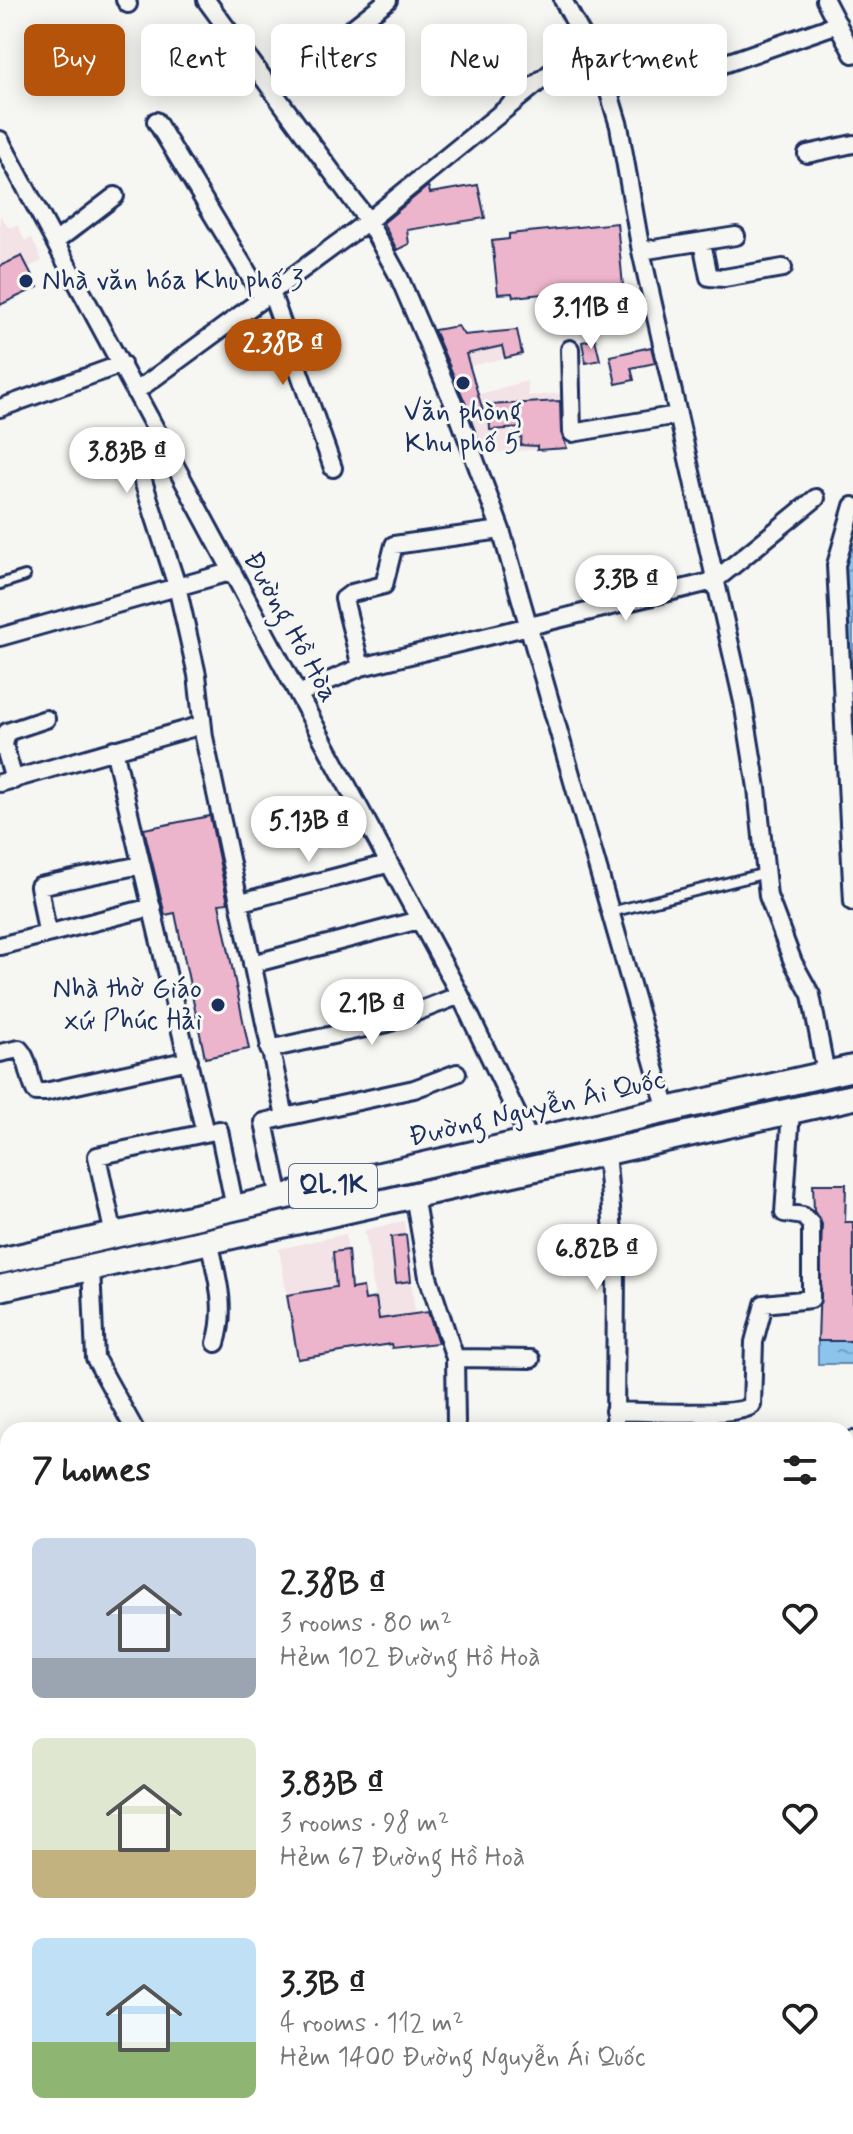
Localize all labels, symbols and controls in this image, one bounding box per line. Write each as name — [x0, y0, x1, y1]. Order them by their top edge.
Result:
chip: Buy — [24, 24, 125, 96]
chip: Rent — [141, 24, 255, 96]
chip: Filters — [271, 24, 405, 96]
chip: New — [421, 24, 527, 96]
chip: Apartment — [543, 24, 727, 96]
place label: Nhà văn hóa Khu phố 3 — [42, 263, 304, 300]
marker: Nhà văn hóa Khu phố 3 — [17, 272, 35, 290]
pin: 3.11B ₫ — [517, 283, 665, 351]
text: 3.11B ₫ — [553, 292, 629, 326]
pin: 2.38B ₫ — [209, 319, 357, 387]
text: 2.38B ₫ — [243, 328, 323, 362]
marker: Văn phòng Khu phố 5 — [454, 374, 472, 392]
place label: Văn phòng Khu phố 5 — [404, 394, 522, 463]
pin: 3.83B ₫ — [53, 427, 201, 495]
text: 3.83B ₫ — [87, 436, 167, 470]
street label: Đường Hồ Hòa — [231, 545, 347, 711]
pin: 3.3B ₫ — [561, 555, 691, 623]
text: 3.3B ₫ — [593, 564, 659, 598]
pin: 5.13B ₫ — [235, 796, 383, 864]
text: 5.13B ₫ — [269, 805, 349, 839]
place label: Nhà thờ Giáo xứ Phúc Hải — [53, 971, 202, 1040]
pin: 2.1B ₫ — [307, 979, 437, 1047]
text: 2.1B ₫ — [339, 988, 405, 1022]
marker: Nhà thờ Giáo xứ Phúc Hải — [209, 996, 227, 1014]
street label: Đường Nguyễn Ái Quốc — [405, 1061, 670, 1159]
road number: QL.1K — [289, 1164, 377, 1208]
pin: 6.82B ₫ — [523, 1224, 671, 1292]
text: 6.82B ₫ — [555, 1233, 639, 1267]
text: 7 homes — [32, 1448, 151, 1493]
icon: filters — [778, 1448, 822, 1492]
text: 2.38B ₫ — [280, 1562, 386, 1607]
icon: home — [96, 1570, 192, 1666]
icon: heart — [778, 1596, 822, 1640]
text: 3 rooms · 80 m² — [280, 1607, 452, 1641]
text: Hẻm 102 Đường Hồ Hoà — [280, 1641, 541, 1675]
text: 3.83B ₫ — [280, 1762, 384, 1807]
icon: home — [96, 1770, 192, 1866]
icon: heart — [778, 1796, 822, 1840]
text: 3 rooms · 98 m² — [280, 1807, 449, 1841]
text: Hẻm 67 Đường Hồ Hoà — [280, 1841, 525, 1875]
text: 3.3B ₫ — [280, 1962, 366, 2007]
icon: home — [96, 1970, 192, 2066]
icon: heart — [778, 1996, 822, 2040]
text: 4 rooms · 112 m² — [280, 2007, 464, 2041]
text: Hẻm 1400 Đường Nguyễn Ái Quốc — [280, 2041, 646, 2075]

